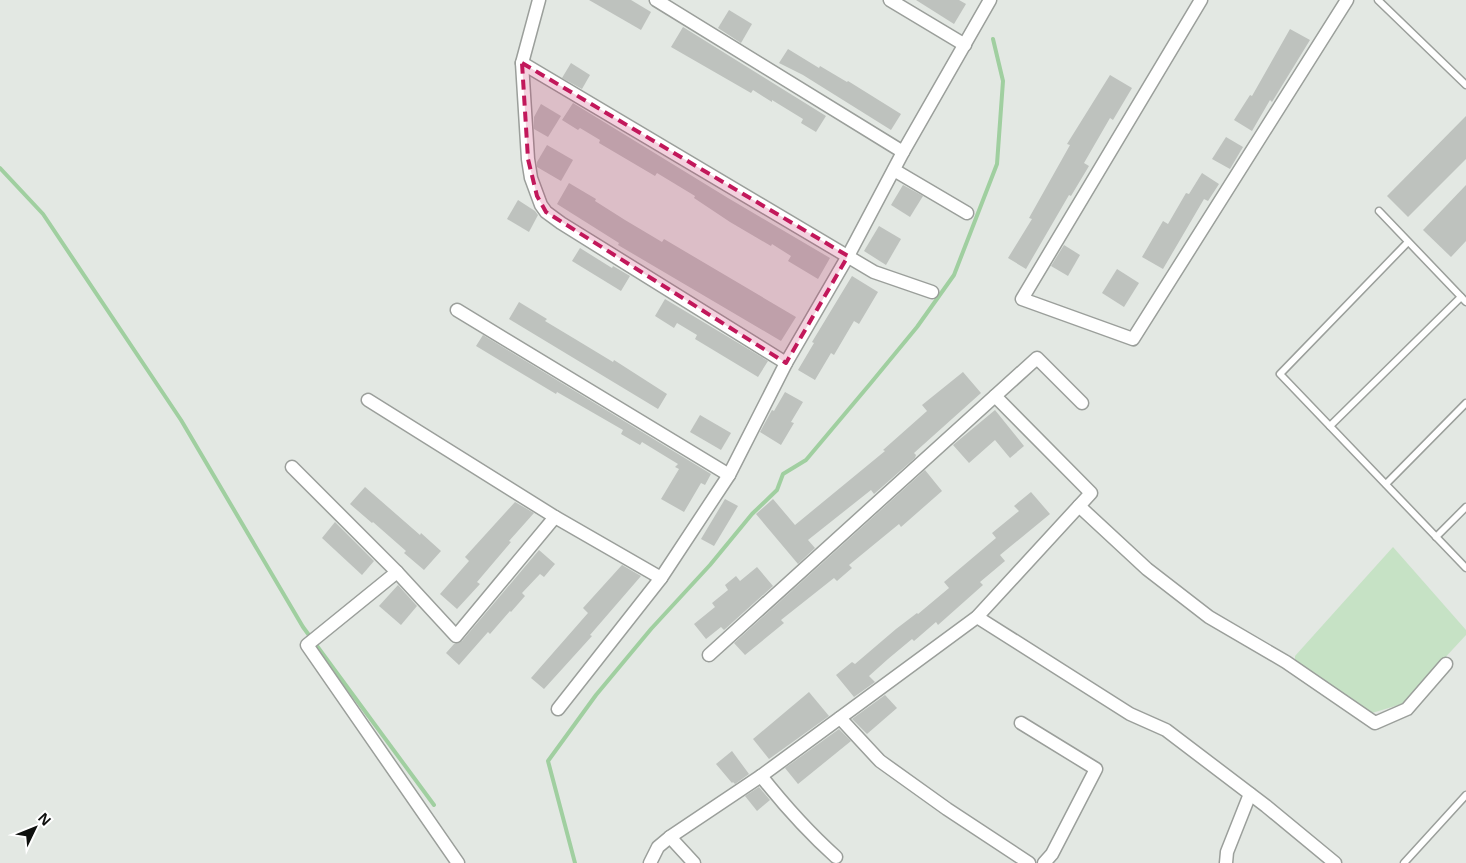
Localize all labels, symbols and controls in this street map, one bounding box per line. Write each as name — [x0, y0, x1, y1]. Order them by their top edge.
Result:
north arrow — [10, 803, 60, 853]
text: N — [34, 808, 56, 829]

